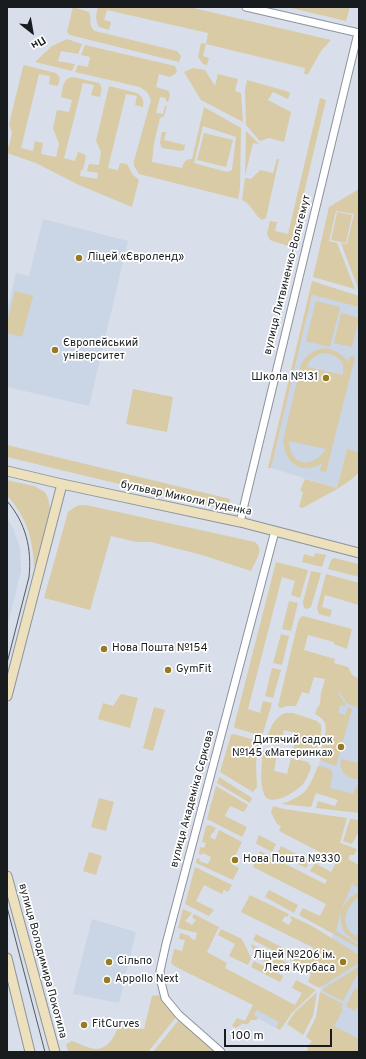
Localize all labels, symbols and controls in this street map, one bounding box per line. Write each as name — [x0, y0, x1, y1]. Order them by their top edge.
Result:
north arrow — [12, 12, 52, 52]
text: Пн — [28, 32, 48, 52]
street label: вулиця Литвиненко-Вольгемут — [262, 194, 314, 356]
place label: Ліцей «Євроленд» — [87, 251, 184, 265]
marker: Ліцей «Євроленд» — [74, 253, 84, 263]
place label: Європейський університет — [63, 337, 138, 363]
marker: Європейський університет — [50, 345, 60, 355]
place label: Школа №131 — [251, 371, 318, 385]
marker: Школа №131 — [321, 373, 331, 383]
street label: бульвар Миколи Руденка — [119, 479, 253, 519]
place label: Нова Пошта №154 — [112, 642, 207, 656]
marker: Нова Пошта №154 — [99, 644, 109, 654]
place label: GymFit — [176, 663, 212, 677]
marker: GymFit — [163, 665, 173, 675]
street label: вулиця Академіка Сєркова — [168, 729, 218, 869]
place label: Дитячий садок №145 «Материнка» — [232, 734, 333, 760]
marker: Дитячий садок №145 «Материнка» — [336, 742, 346, 752]
place label: Нова Пошта №330 — [243, 853, 341, 867]
marker: Нова Пошта №330 — [230, 855, 240, 865]
street label: вулиця Володимира Покотила — [15, 882, 69, 1040]
place label: Ліцей №206 ім. Леся Курбаса — [253, 949, 335, 975]
place label: Сільпо — [117, 955, 152, 969]
marker: Сільпо — [104, 957, 114, 967]
marker: Ліцей №206 ім. Леся Курбаса — [338, 957, 348, 967]
place label: Appollo Next — [115, 973, 179, 987]
marker: Appollo Next — [102, 975, 112, 985]
place label: FitCurves — [92, 1018, 139, 1032]
marker: FitCurves — [79, 1020, 89, 1030]
scale bar — [226, 1021, 334, 1047]
text: 100 m — [231, 1028, 264, 1044]

